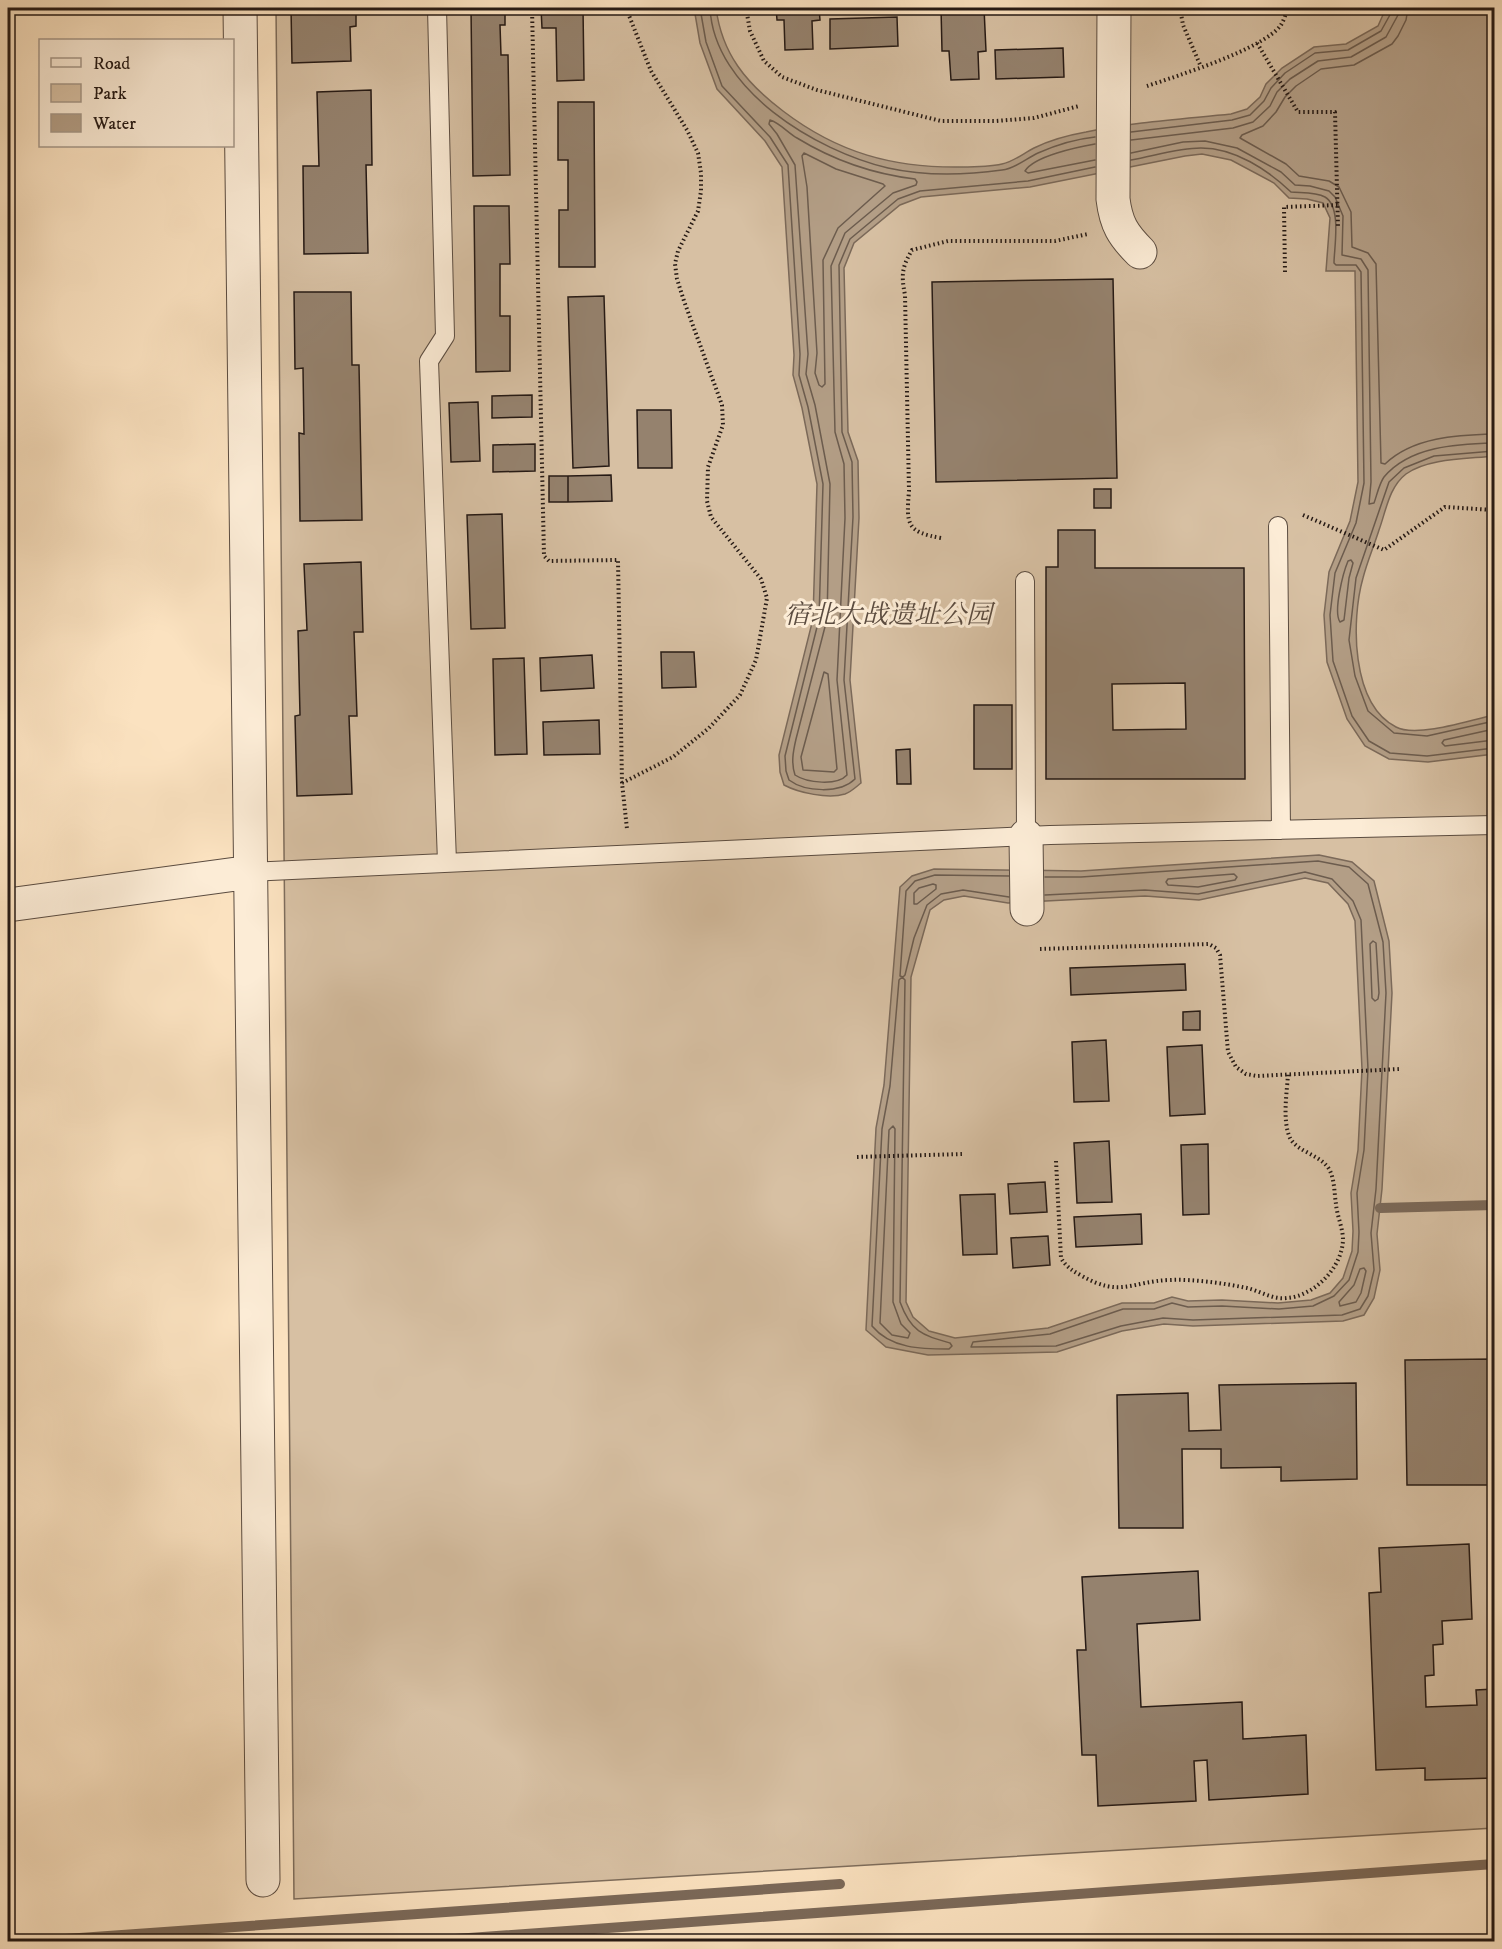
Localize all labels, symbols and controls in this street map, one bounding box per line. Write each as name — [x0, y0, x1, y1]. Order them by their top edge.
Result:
legend — [39, 39, 234, 147]
text: Road — [93, 53, 130, 75]
text: Park — [93, 83, 127, 105]
text: Water — [92, 113, 136, 135]
park label: 宿北大战遗址公园 — [784, 599, 996, 632]

